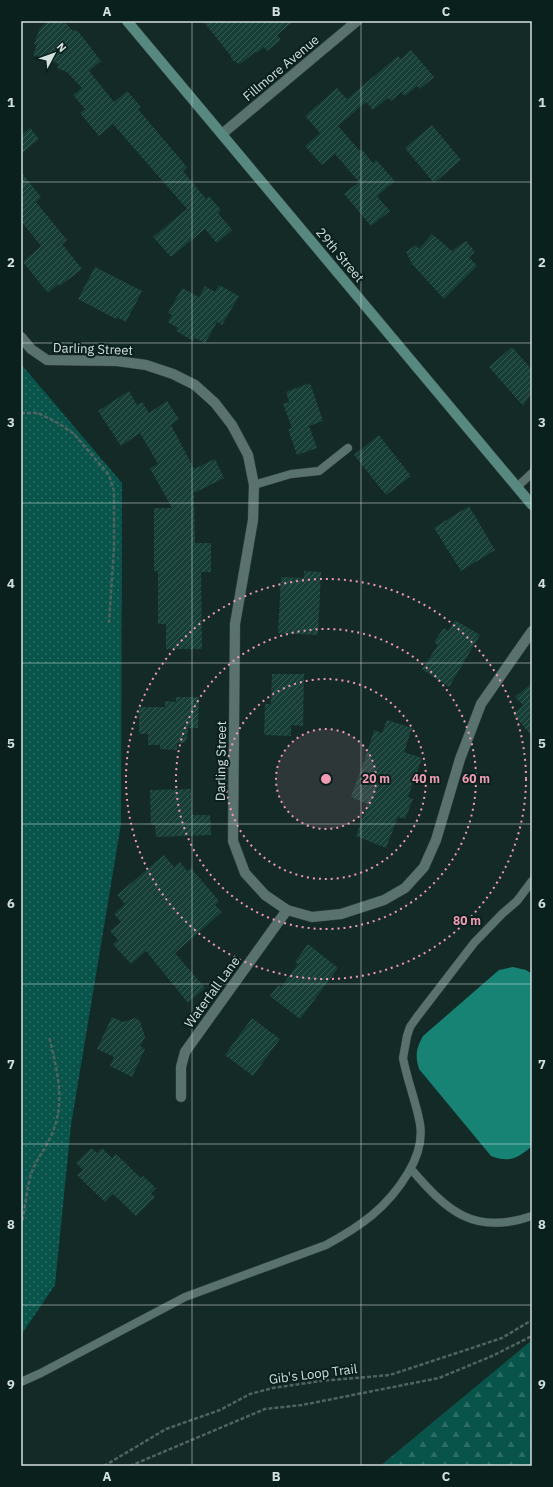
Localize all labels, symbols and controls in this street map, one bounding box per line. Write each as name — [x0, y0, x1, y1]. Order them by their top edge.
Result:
text: A — [103, 3, 112, 20]
text: B — [272, 3, 281, 20]
text: C — [442, 3, 451, 20]
street label: Fillmore Avenue — [239, 31, 323, 105]
north arrow — [34, 34, 74, 74]
text: N — [54, 40, 69, 55]
text: 1 — [7, 94, 15, 111]
text: 1 — [538, 94, 546, 111]
street label: 29th Street — [312, 224, 368, 286]
text: 2 — [7, 254, 15, 271]
text: 2 — [538, 254, 546, 271]
street label: Darling Street — [53, 339, 133, 359]
text: 3 — [7, 414, 15, 431]
text: 3 — [538, 414, 546, 431]
text: 4 — [7, 575, 15, 592]
text: 4 — [538, 575, 546, 592]
street label: Darling Street — [212, 721, 230, 801]
text: 5 — [7, 735, 15, 752]
text: 5 — [538, 735, 546, 752]
text: 20 m — [362, 771, 390, 786]
text: 40 m — [412, 771, 440, 786]
text: 60 m — [462, 771, 490, 786]
centre of rings — [319, 772, 333, 786]
text: 6 — [7, 895, 15, 912]
text: 6 — [538, 895, 546, 912]
text: 80 m — [453, 913, 481, 928]
street label: Waterfall Lane — [180, 953, 244, 1031]
text: 7 — [7, 1056, 15, 1073]
text: 7 — [538, 1056, 546, 1073]
text: 8 — [7, 1216, 15, 1233]
text: 8 — [538, 1216, 546, 1233]
street label: Gib's Loop Trail — [268, 1360, 359, 1388]
text: 9 — [7, 1376, 15, 1393]
text: 9 — [538, 1376, 546, 1393]
text: A — [103, 1468, 112, 1485]
text: B — [272, 1468, 281, 1485]
text: C — [442, 1468, 451, 1485]

